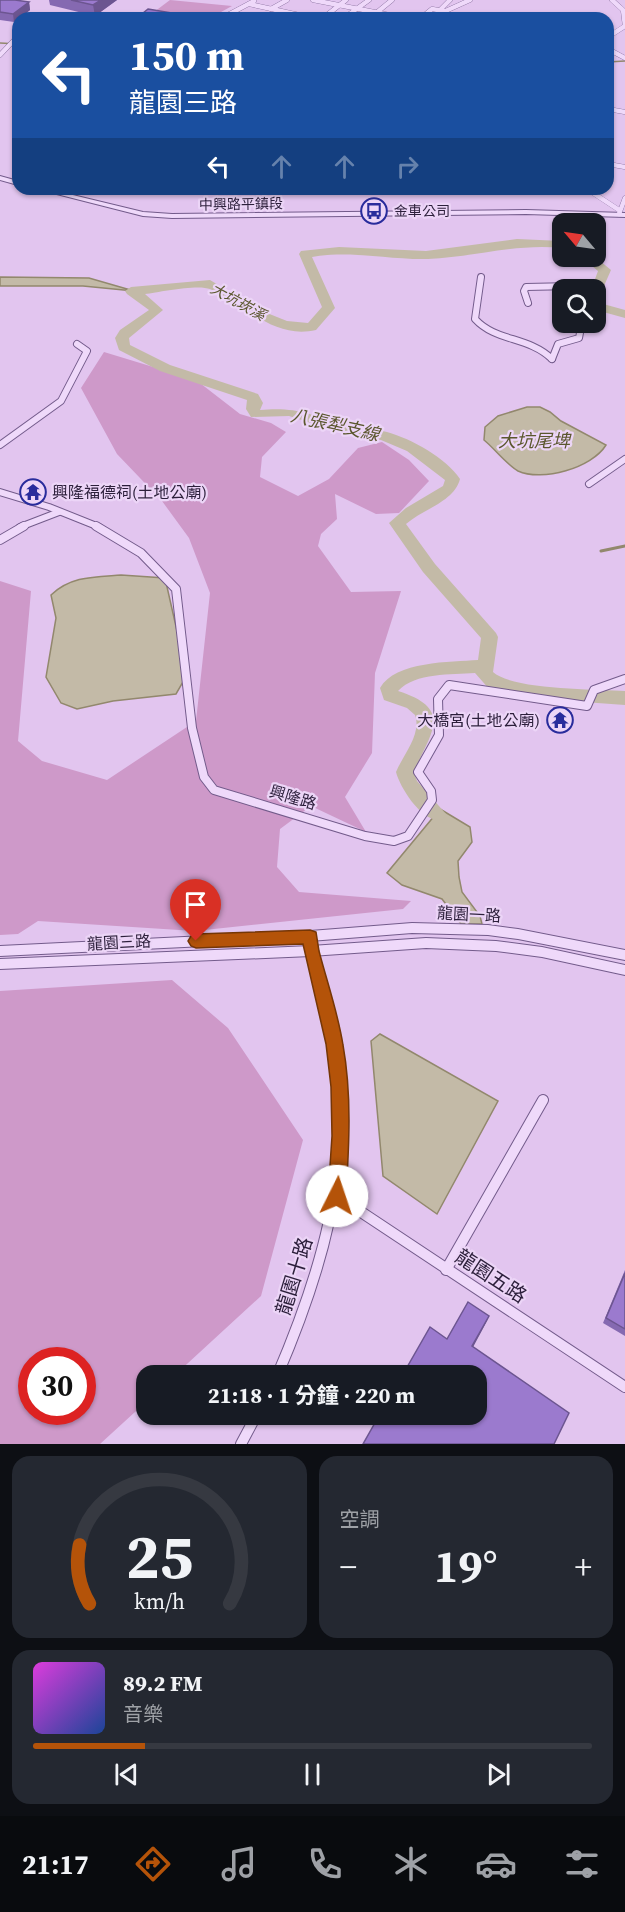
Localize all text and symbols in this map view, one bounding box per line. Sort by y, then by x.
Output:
text: 150 m [129,26,244,84]
icon: left [30,36,108,114]
text: 龍園三路 [129,84,237,121]
icon: left [202,150,235,183]
icon: ahead [265,150,298,183]
icon: ahead [328,150,361,183]
icon: right [391,150,424,183]
street label: 中興路平鎮段 [199,193,283,215]
bus stop icon: 金車公司 [359,196,389,226]
place label: 金車公司 [394,201,450,221]
north arrow [552,213,606,267]
map controls [552,213,606,333]
water label: 大坑崁溪 [207,278,271,326]
button: search [552,279,606,333]
water label: 八張犁支線 [288,402,384,447]
water label: 大坑尾埤 [498,428,572,453]
temple icon: 興隆福德祠(土地公廟) [18,477,48,507]
place label: 興隆福德祠(土地公廟) [52,481,207,503]
temple icon: 大橋宮(土地公廟) [545,705,575,735]
place label: 大橋宮(土地公廟) [417,709,540,731]
street label: 興隆路 [267,779,319,815]
pin [170,879,221,941]
icon: arrive [179,888,212,921]
street label: 龍園一路 [436,901,502,927]
street label: 龍園三路 [86,929,152,955]
position arrow [305,1164,369,1228]
street label: 龍園十路 [269,1234,319,1318]
street label: 龍園五路 [450,1242,532,1310]
speed limit sign: 30 [18,1347,96,1425]
text: 21:18 · 1 分鐘 · 220 m [208,1380,415,1410]
text: 空調 [340,1505,380,1533]
text: 25 [125,1513,193,1599]
text: 19° [434,1535,498,1597]
text: − [340,1544,357,1589]
text: + [574,1544,592,1589]
text: km/h [134,1587,185,1616]
text: 89.2 FM [123,1668,202,1698]
text: 音樂 [123,1700,163,1728]
icon: previous [110,1758,143,1791]
icon: pause [296,1758,329,1791]
icon: next [482,1758,515,1791]
icon: directions [132,1843,174,1885]
icon: music [218,1843,260,1885]
icon: phone [304,1843,346,1885]
icon: climate [390,1843,432,1885]
icon: car [475,1843,517,1885]
icon: filters [561,1843,603,1885]
text: 21:17 [22,1846,89,1883]

